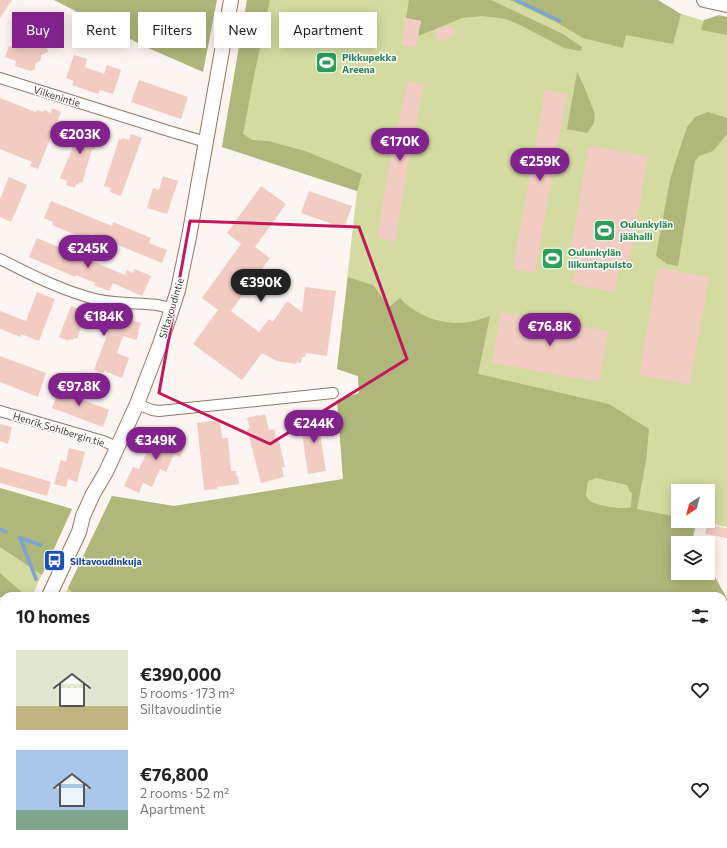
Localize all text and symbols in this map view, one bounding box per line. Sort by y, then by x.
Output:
chip: Buy [12,12,64,48]
chip: Rent [72,12,130,48]
chip: Filters [138,12,206,48]
chip: New [214,12,271,48]
chip: Apartment [279,12,377,48]
sports icon: Pikkupekka Areena [313,50,339,76]
place label: Pikkupekka Areena [342,51,396,75]
street label: Vilkenintie [32,83,82,109]
pin: €203K [52,121,108,155]
text: €203K [59,126,101,142]
pin: €170K [372,128,428,162]
text: €170K [380,133,420,149]
pin: €259K [512,148,568,182]
text: €259K [519,153,561,169]
sports icon: Oulunkylän jäähalli [591,217,617,243]
place label: Oulunkylän jäähalli [619,218,673,242]
pin: €245K [60,235,116,269]
text: €245K [67,240,109,256]
sports icon: Oulunkylän liikuntapuisto [539,245,565,271]
place label: Oulunkylän liikuntapuisto [568,246,632,270]
pin: €390K [233,269,289,303]
text: €390K [240,274,282,290]
street label: Siltavoudintie [156,276,186,340]
pin: €184K [76,303,132,337]
text: €184K [84,308,124,324]
pin: €76.8K [517,313,583,347]
text: €76.8K [528,318,572,334]
pin: €97.8K [46,373,112,407]
text: €97.8K [57,378,101,394]
street label: Henrik Sohlbergin tie [12,409,106,449]
pin: €244K [286,410,342,444]
text: €244K [293,415,335,431]
pin: €349K [128,427,184,461]
text: €349K [135,432,177,448]
north arrow [671,484,715,528]
map controls [671,484,715,580]
button: layers [671,536,715,580]
bus stop icon: Siltavoudinkuja [42,548,68,574]
place label: Siltavoudinkuja [70,555,142,567]
icon: filters [689,605,711,627]
text: 10 homes [16,606,90,627]
text: €390,000 [140,664,221,685]
icon: home [48,666,96,714]
icon: heart [689,679,711,701]
text: 5 rooms · 173 m² [140,685,235,701]
text: Siltavoudintie [140,701,222,717]
text: €76,800 [140,764,209,785]
icon: home [48,766,96,814]
icon: heart [689,779,711,801]
text: 2 rooms · 52 m² [140,785,229,801]
text: Apartment [140,801,205,817]

